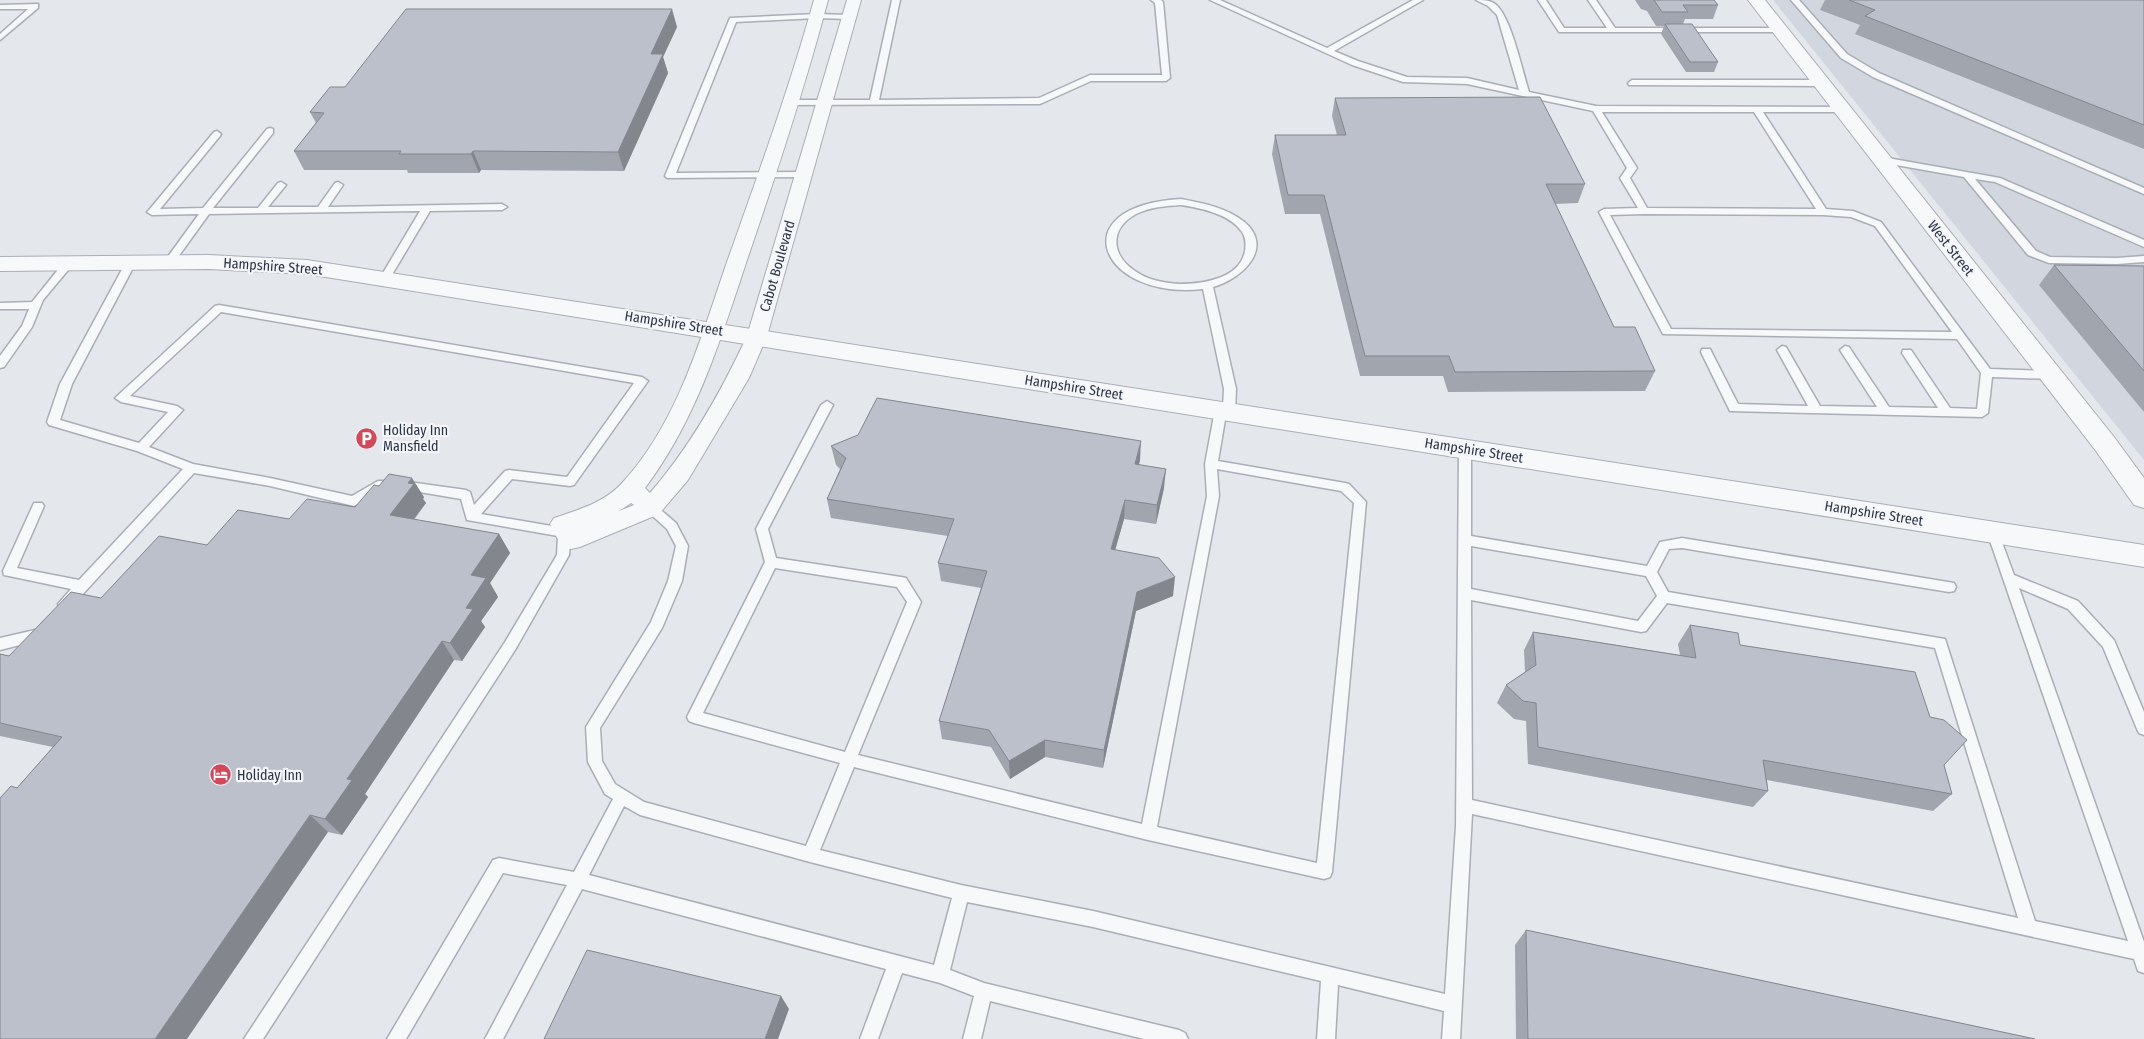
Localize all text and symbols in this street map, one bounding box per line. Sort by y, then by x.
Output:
street label: West Street [1924,217,1978,280]
street label: Cabot Boulevard [756,219,799,314]
street label: Hampshire Street [223,255,324,278]
street label: Hampshire Street [623,307,725,340]
street label: Hampshire Street [1023,371,1125,404]
place label: Holiday Inn Mansfield [383,422,448,455]
parking icon: Holiday Inn Mansfield [355,426,379,450]
street label: Hampshire Street [1423,434,1525,467]
street label: Hampshire Street [1823,497,1925,530]
hotel icon: Holiday Inn [209,763,233,787]
place label: Holiday Inn [237,767,302,784]

